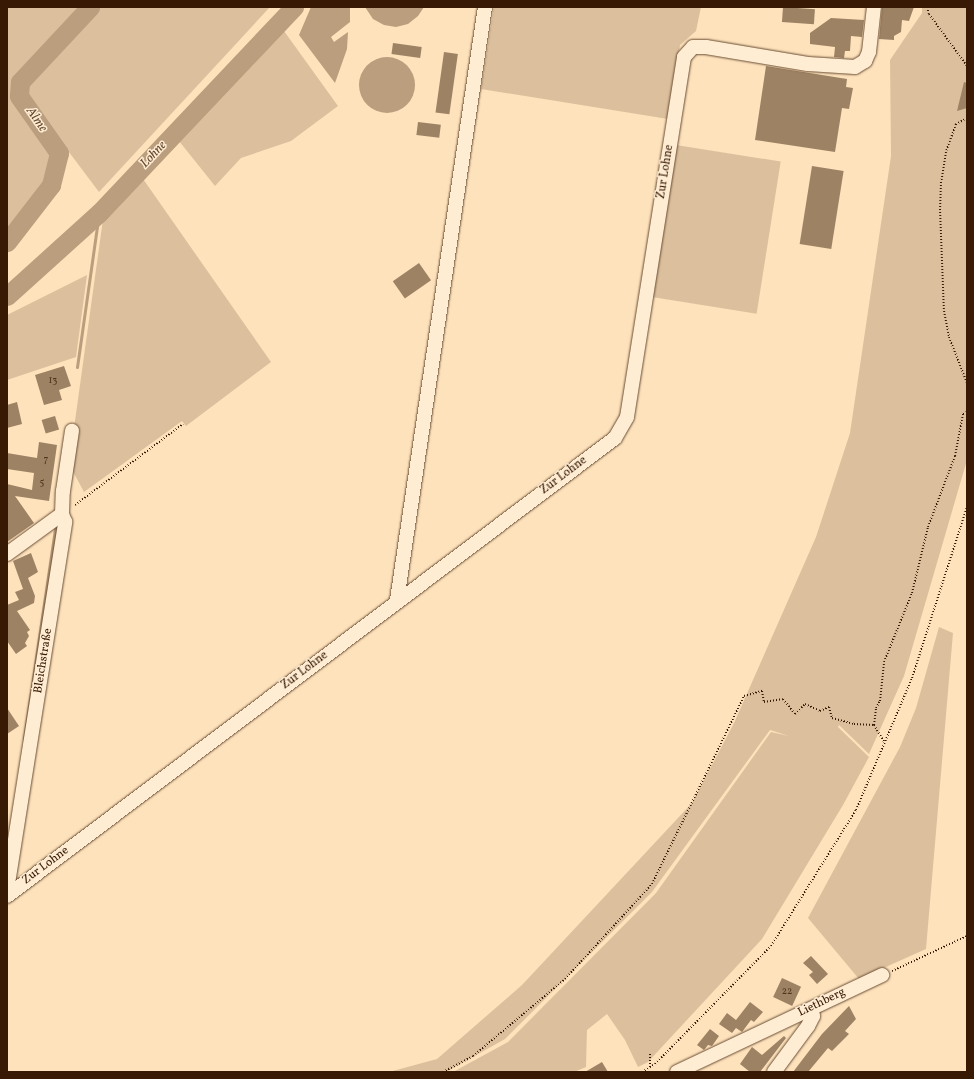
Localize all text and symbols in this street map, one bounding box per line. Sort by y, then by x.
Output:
water label: Alme [22,105,50,135]
water label: Lohne [138,138,170,172]
street label: Zur Lohne [655,144,677,200]
house number: 13 [48,375,58,387]
house number: 7 [44,454,48,466]
street label: Zur Lohne [538,454,590,498]
house number: 5 [40,477,44,489]
street label: Bleichstraße [32,627,56,695]
street label: Zur Lohne [279,649,331,693]
street label: Zur Lohne [20,844,72,888]
street label: Liethberg [796,985,848,1021]
house number: 22 [782,986,792,998]

